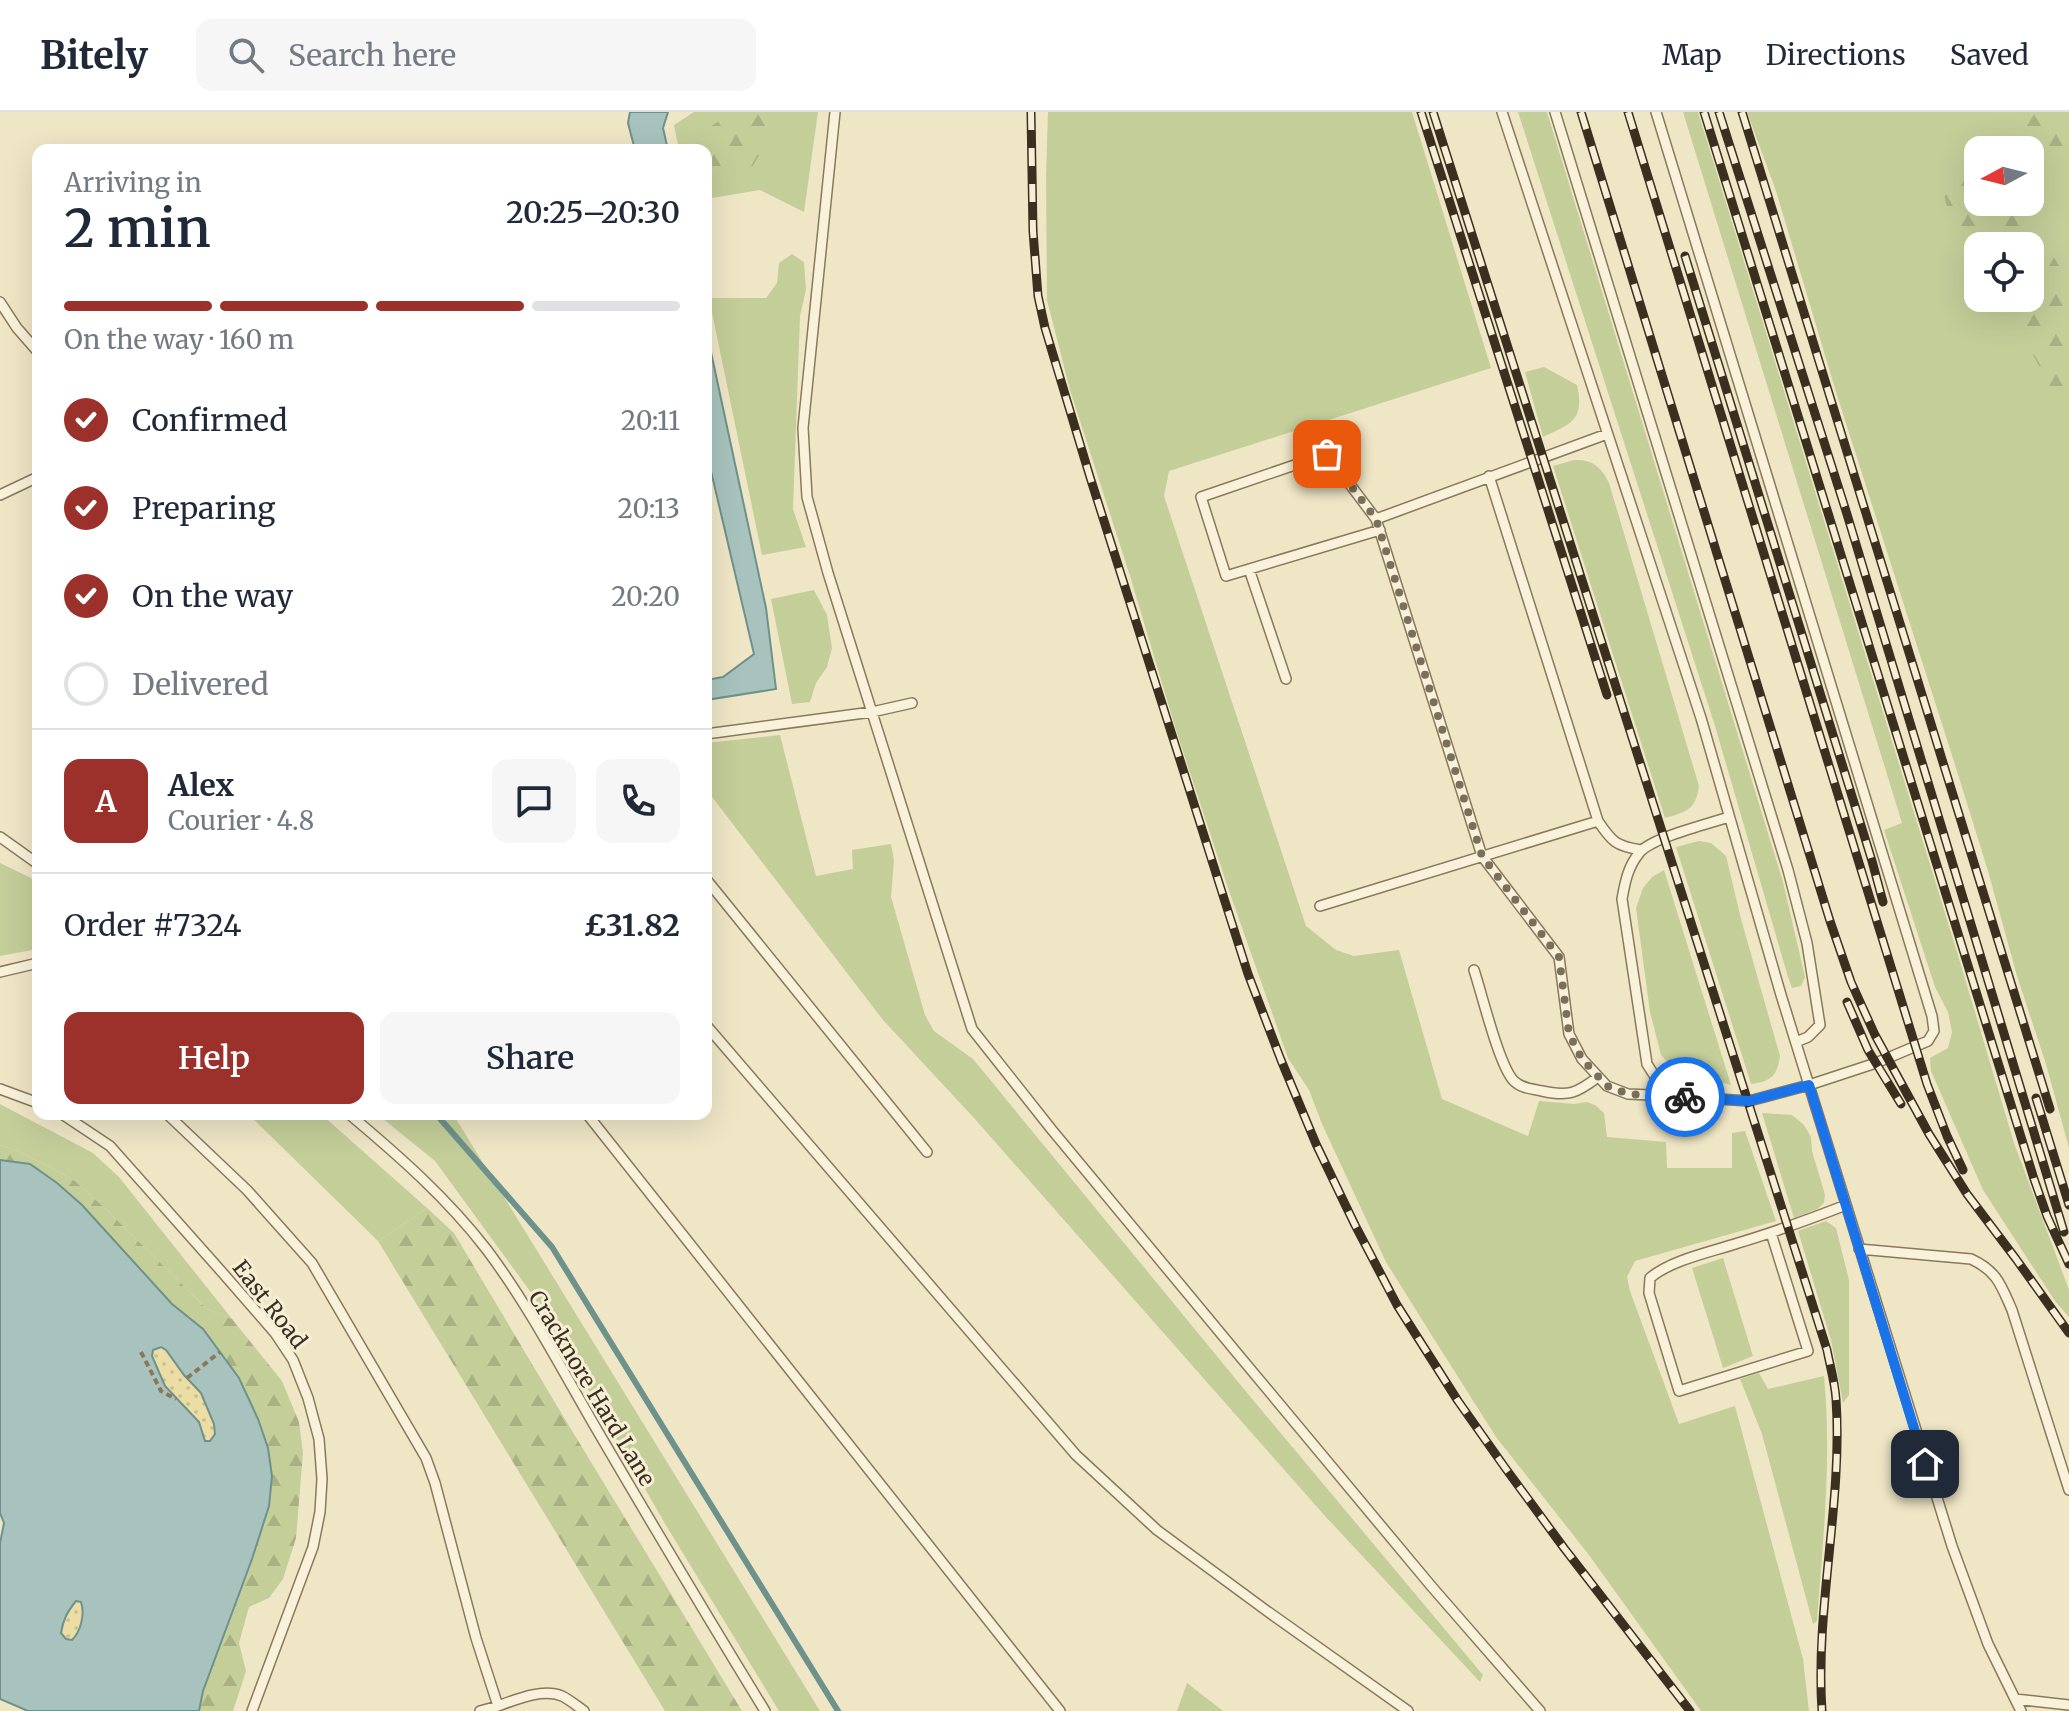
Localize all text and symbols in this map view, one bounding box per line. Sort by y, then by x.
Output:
search box [196,19,756,91]
text: Bitely [40,32,148,79]
icon: search [224,33,268,77]
text: Search here [288,36,456,74]
text: Map [1662,37,1722,73]
text: Directions [1766,37,1906,73]
text: Saved [1950,37,2029,73]
north arrow [1964,136,2044,216]
map controls [1964,136,2044,312]
text: Arriving in [64,166,202,199]
text: 20:25–20:30 [506,193,680,231]
text: 2 min [64,196,211,261]
button: locate [1964,232,2044,312]
text: On the way · 160 m [64,323,294,356]
icon: check [64,398,108,442]
text: Confirmed [132,401,287,439]
text: 20:11 [621,404,680,437]
pin [1293,420,1361,488]
icon: bag [1305,432,1349,476]
icon: check [64,486,108,530]
text: Preparing [132,489,275,527]
text: 20:13 [618,492,680,525]
icon: check [64,574,108,618]
text: On the way [132,577,293,615]
text: 20:20 [611,580,680,613]
text: Delivered [132,665,269,703]
button: chat [492,759,576,843]
button: phone [596,759,680,843]
text: Alex [168,766,234,804]
text: A [95,782,117,820]
text: Courier · 4.8 [168,804,314,837]
text: Order #7324 [64,906,242,944]
text: £31.82 [584,906,680,944]
button: Help [64,1012,364,1104]
button: Share [380,1012,680,1104]
courier [1645,1057,1725,1137]
icon: bike [1663,1075,1707,1119]
street label: East Road [227,1254,313,1354]
street label: Cracknore Hard Lane [523,1285,661,1491]
pin [1891,1430,1959,1498]
icon: home [1903,1442,1947,1486]

